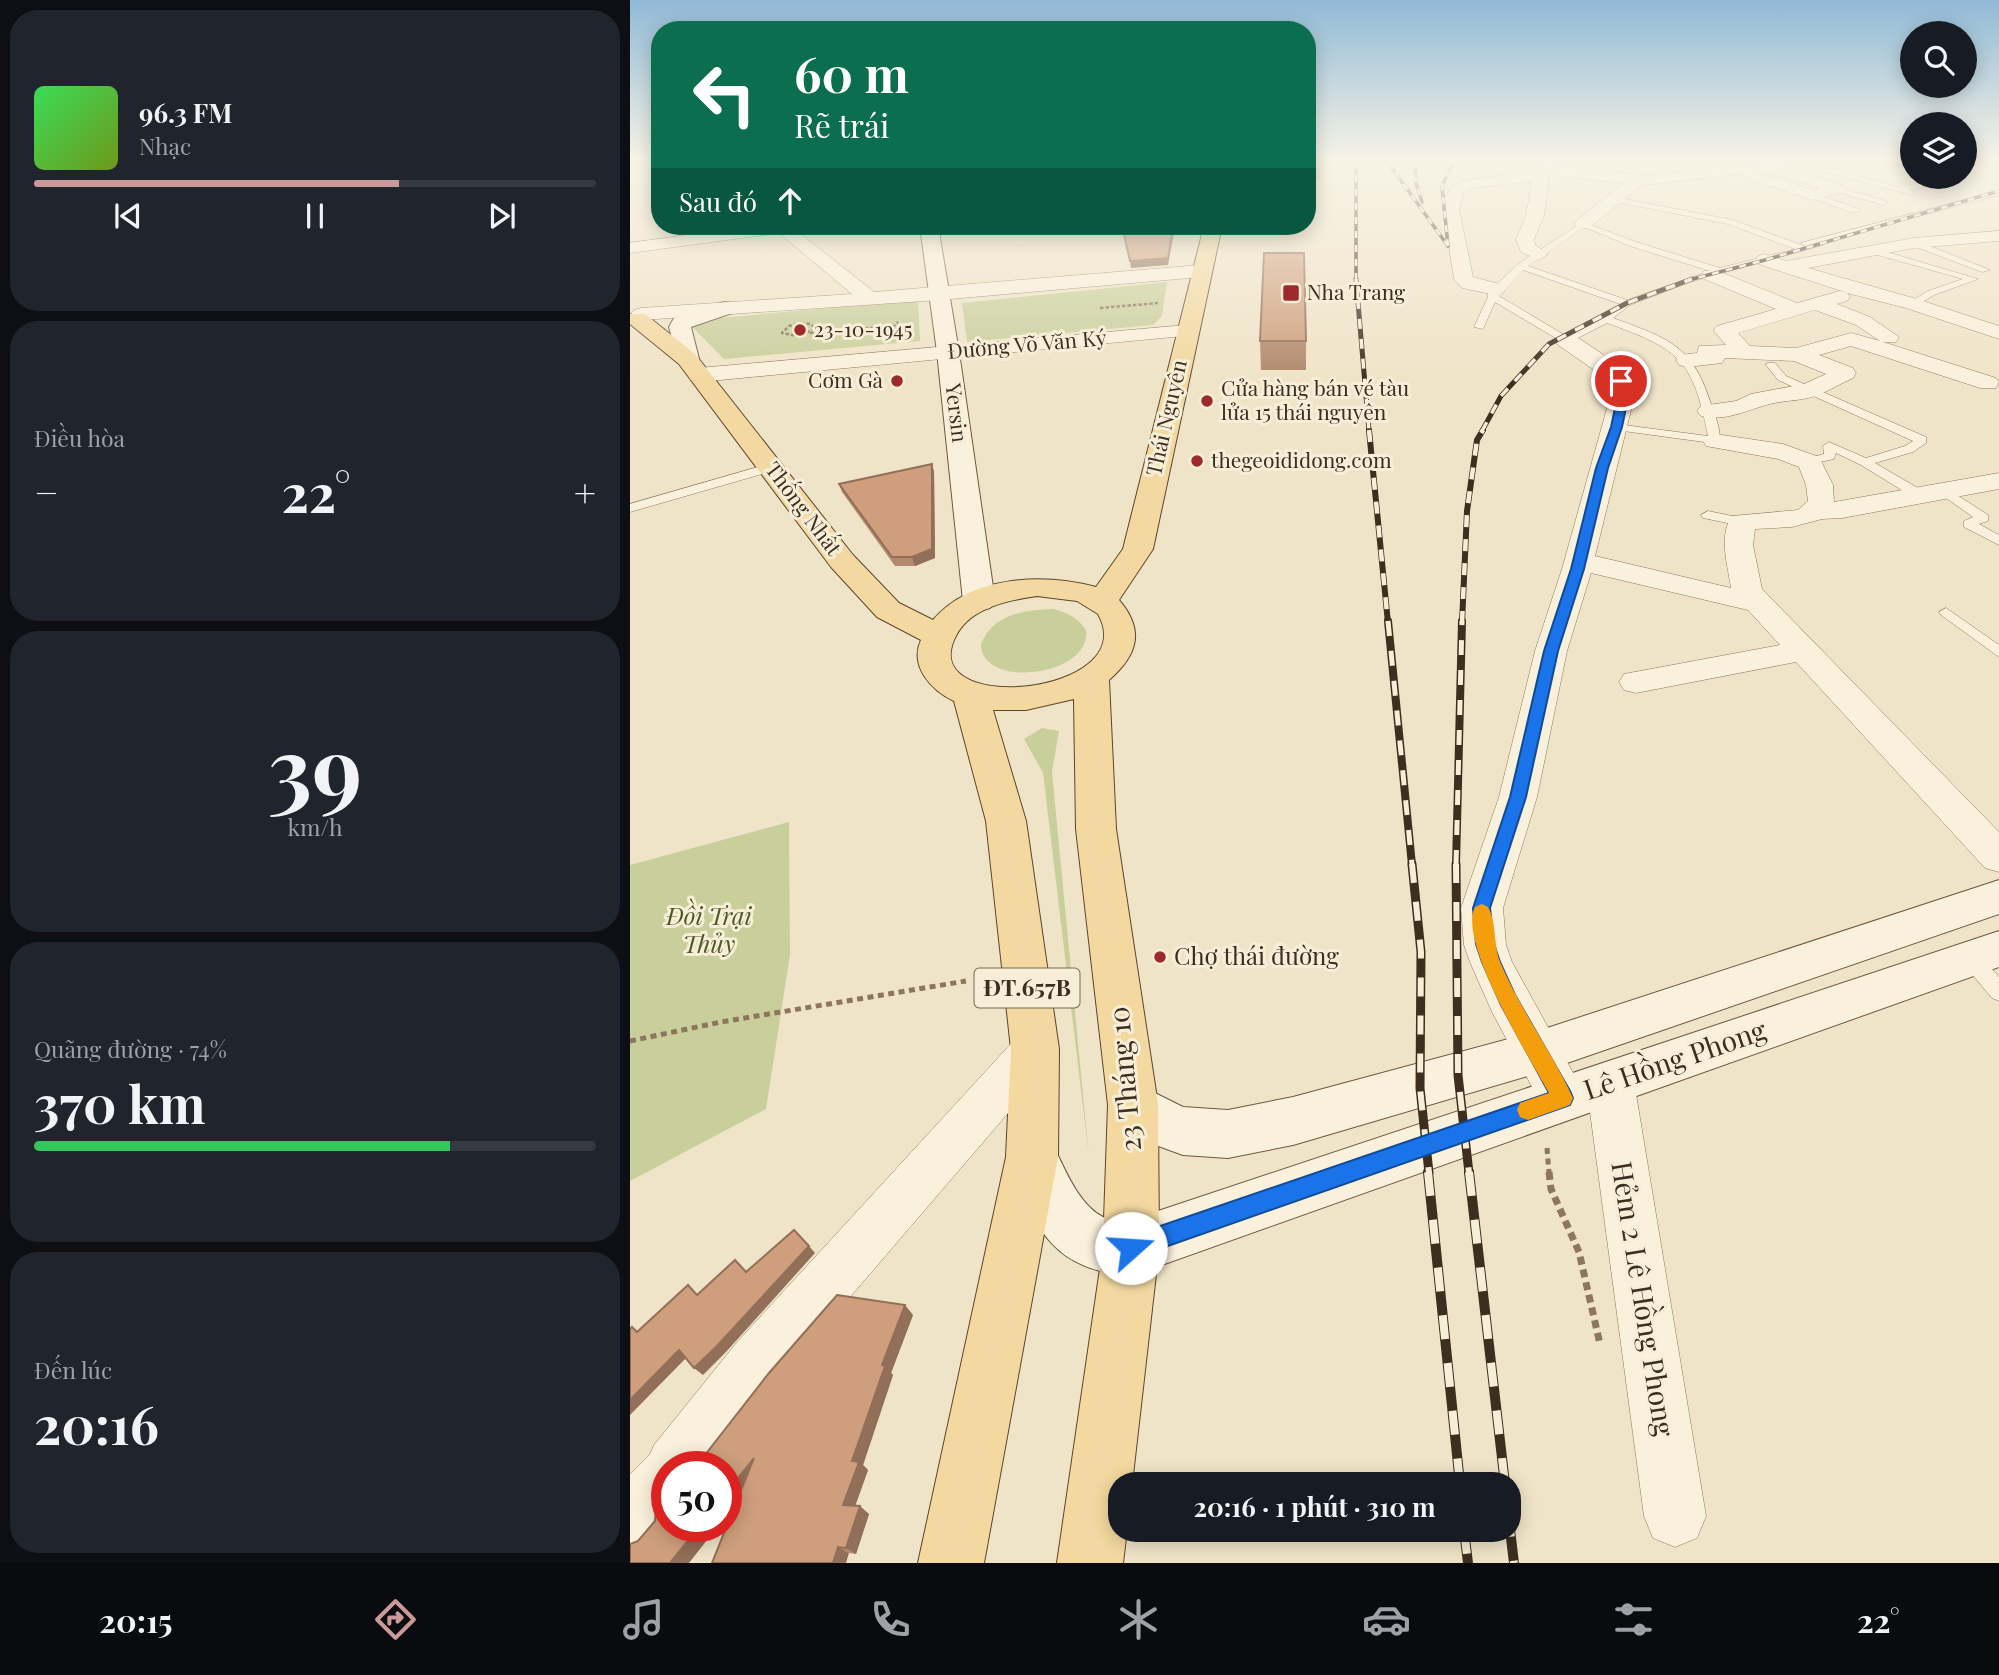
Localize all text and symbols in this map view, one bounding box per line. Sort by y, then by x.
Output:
map controls [1900,21,1977,189]
button: search [1900,21,1977,98]
text: 60 m [794,40,909,105]
icon: left [679,49,770,140]
text: 96.3 FM [139,95,232,130]
text: Rẽ trái [794,103,889,146]
button: layers [1900,112,1977,189]
text: Nhạc [139,130,191,161]
icon: ahead [771,182,809,220]
text: Sau đó [679,184,757,219]
icon: previous [109,197,147,235]
icon: pause [296,197,334,235]
icon: next [483,197,521,235]
place label: Nha Trang [1307,277,1405,305]
marker: Nha Trang [1281,283,1301,303]
place label: 23-10-1945 [814,314,912,342]
marker: 23-10-1945 [792,322,808,338]
street label: Đường Võ Văn Ký [946,322,1108,364]
pin [1591,351,1651,411]
street label: Thái Nguyên [1138,356,1192,478]
icon: arrive [1602,362,1640,400]
place label: Cơm Gà [808,365,884,393]
marker: Cơm Gà [889,373,905,389]
place label: Cửa hàng bán vé tàu lửa 15 thái nguyên [1221,373,1409,425]
street label: Yersin [940,381,976,444]
marker: Cửa hàng bán vé tàu lửa 15 thái nguyên [1199,393,1215,409]
text: Điều hòa [34,422,125,453]
place label: thegeoididong.com [1211,445,1392,473]
marker: thegeoididong.com [1189,453,1205,469]
street label: Thống Nhất [760,455,849,561]
text: 22° [282,457,351,526]
text: − [34,466,59,517]
text: + [574,466,596,517]
text: 39 [268,705,362,826]
text: km/h [287,811,343,842]
park label: Đồi Trại Thủy [665,898,752,959]
place label: Chợ thái đường [1174,939,1339,971]
marker: Chợ thái đường [1152,949,1168,965]
road number: ĐT.657B [974,968,1080,1007]
street label: 23 Tháng 10 [1099,1005,1148,1153]
street label: Lê Hồng Phong [1578,1009,1771,1107]
text: Quãng đường · 74% [34,1033,227,1064]
text: 370 km [34,1068,206,1137]
street label: Hẻm 2 Lê Hồng Phong [1604,1158,1686,1439]
position arrow [1094,1211,1168,1285]
text: Đến lúc [34,1354,112,1385]
text: 20:16 [34,1389,159,1458]
speed limit sign: 50 [651,1451,742,1542]
text: 20:16 · 1 phút · 310 m [1193,1489,1436,1524]
icon: directions [371,1595,420,1644]
icon: music [619,1595,668,1644]
icon: phone [866,1595,915,1644]
icon: climate [1114,1595,1163,1644]
icon: car [1362,1595,1411,1644]
icon: filters [1609,1595,1658,1644]
text: 20:15 [99,1598,173,1641]
text: 22° [1857,1598,1900,1641]

